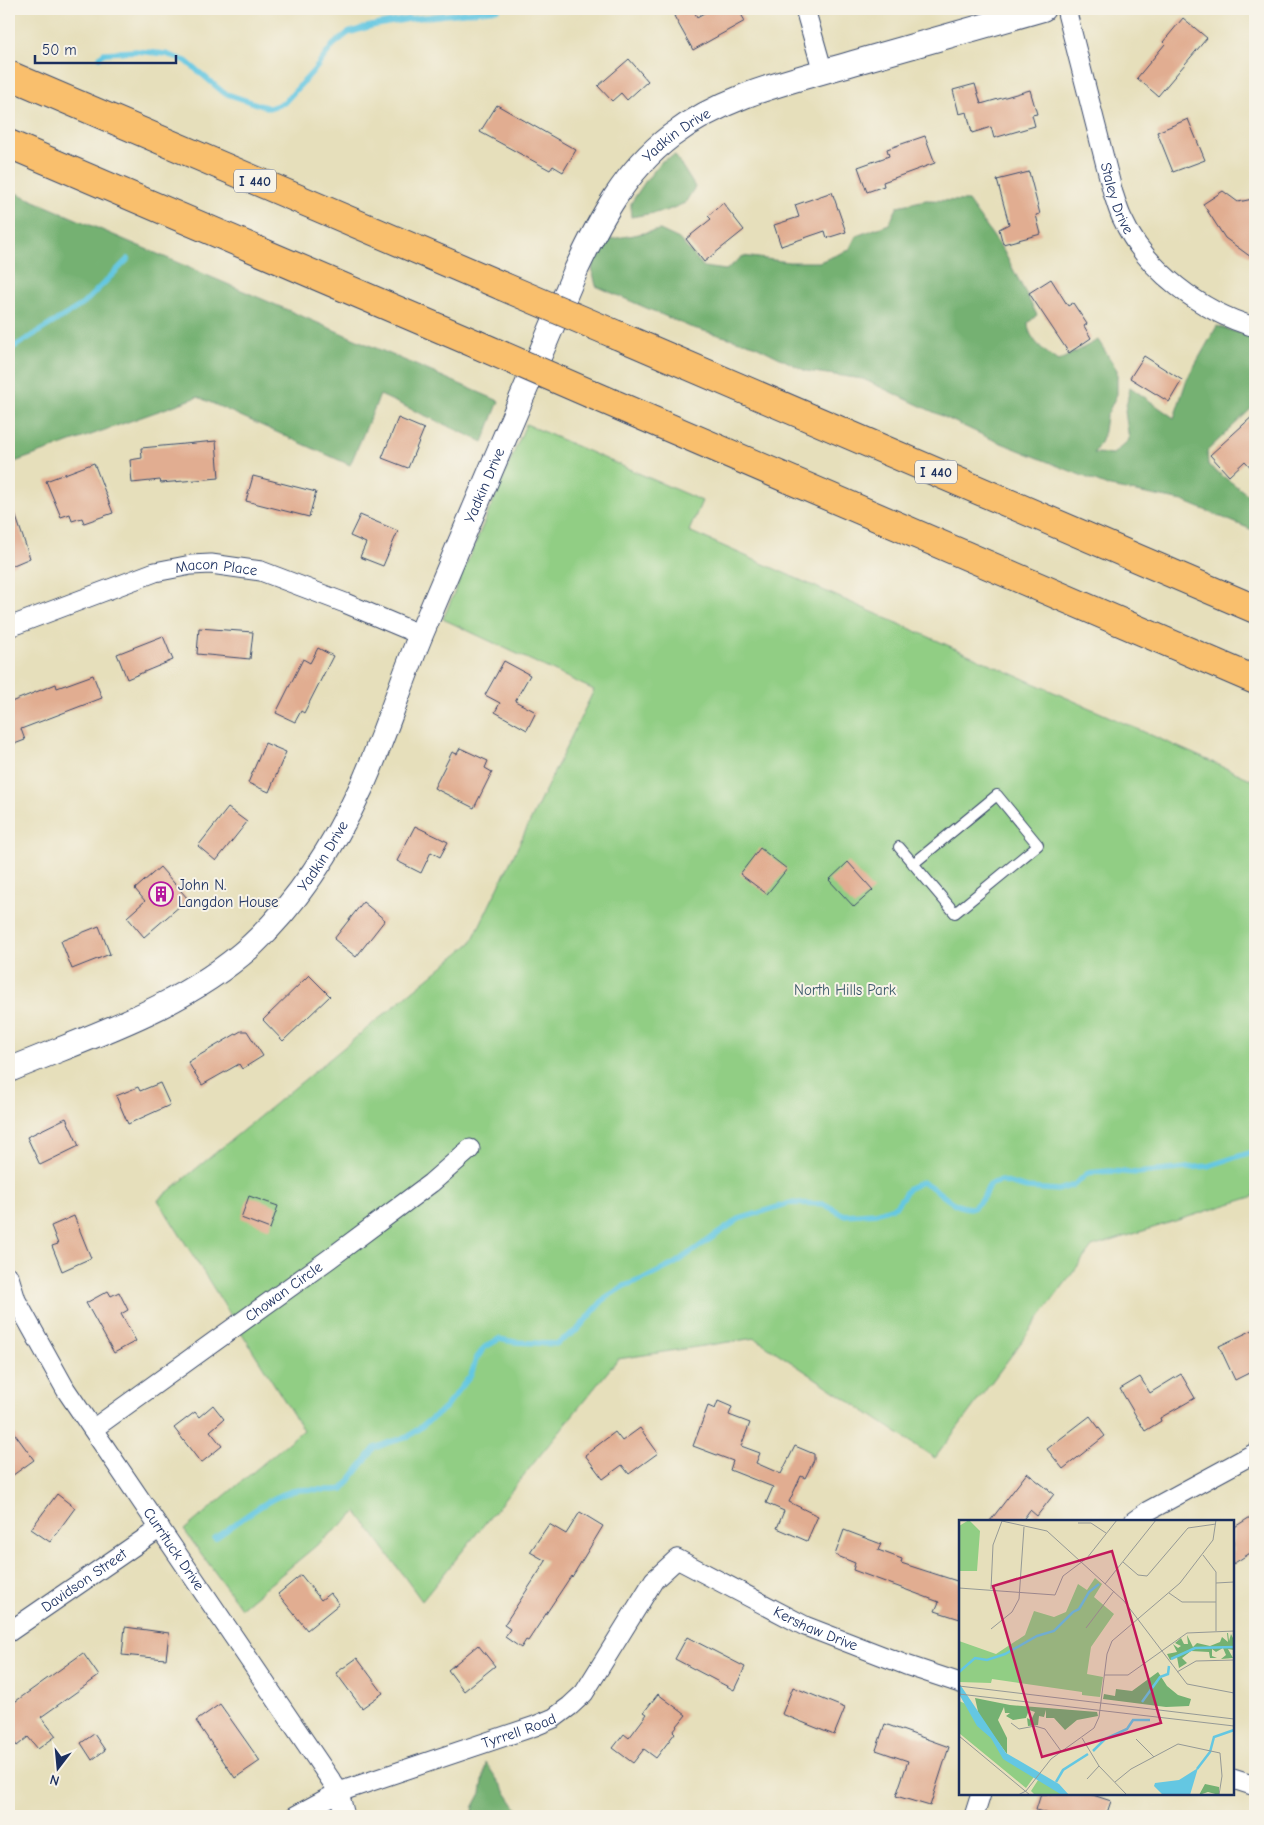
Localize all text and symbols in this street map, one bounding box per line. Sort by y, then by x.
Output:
scale bar [35,32,176,64]
text: 50 m [42,41,77,59]
street label: Yadkin Drive [639,104,714,166]
street label: Staley Drive [1097,160,1138,238]
road number: I 440 [234,170,276,192]
street label: Yadkin Drive [460,445,509,526]
road number: I 440 [915,461,957,484]
street label: Macon Place [173,555,259,579]
street label: Yadkin Drive [294,817,352,895]
place label: John N. Langdon House [178,876,279,911]
building icon: John N. Langdon House [148,881,174,907]
park label: North Hills Park [794,981,897,999]
street label: Chowan Circle [241,1257,326,1326]
street label: Currituck Drive [139,1504,209,1594]
inset map [959,1520,1234,1795]
street label: Davidson Street [38,1544,131,1616]
street label: Kershaw Drive [770,1602,861,1655]
street label: Tyrrell Road [479,1709,559,1752]
north arrow [32,1742,82,1792]
text: N [48,1771,61,1789]

